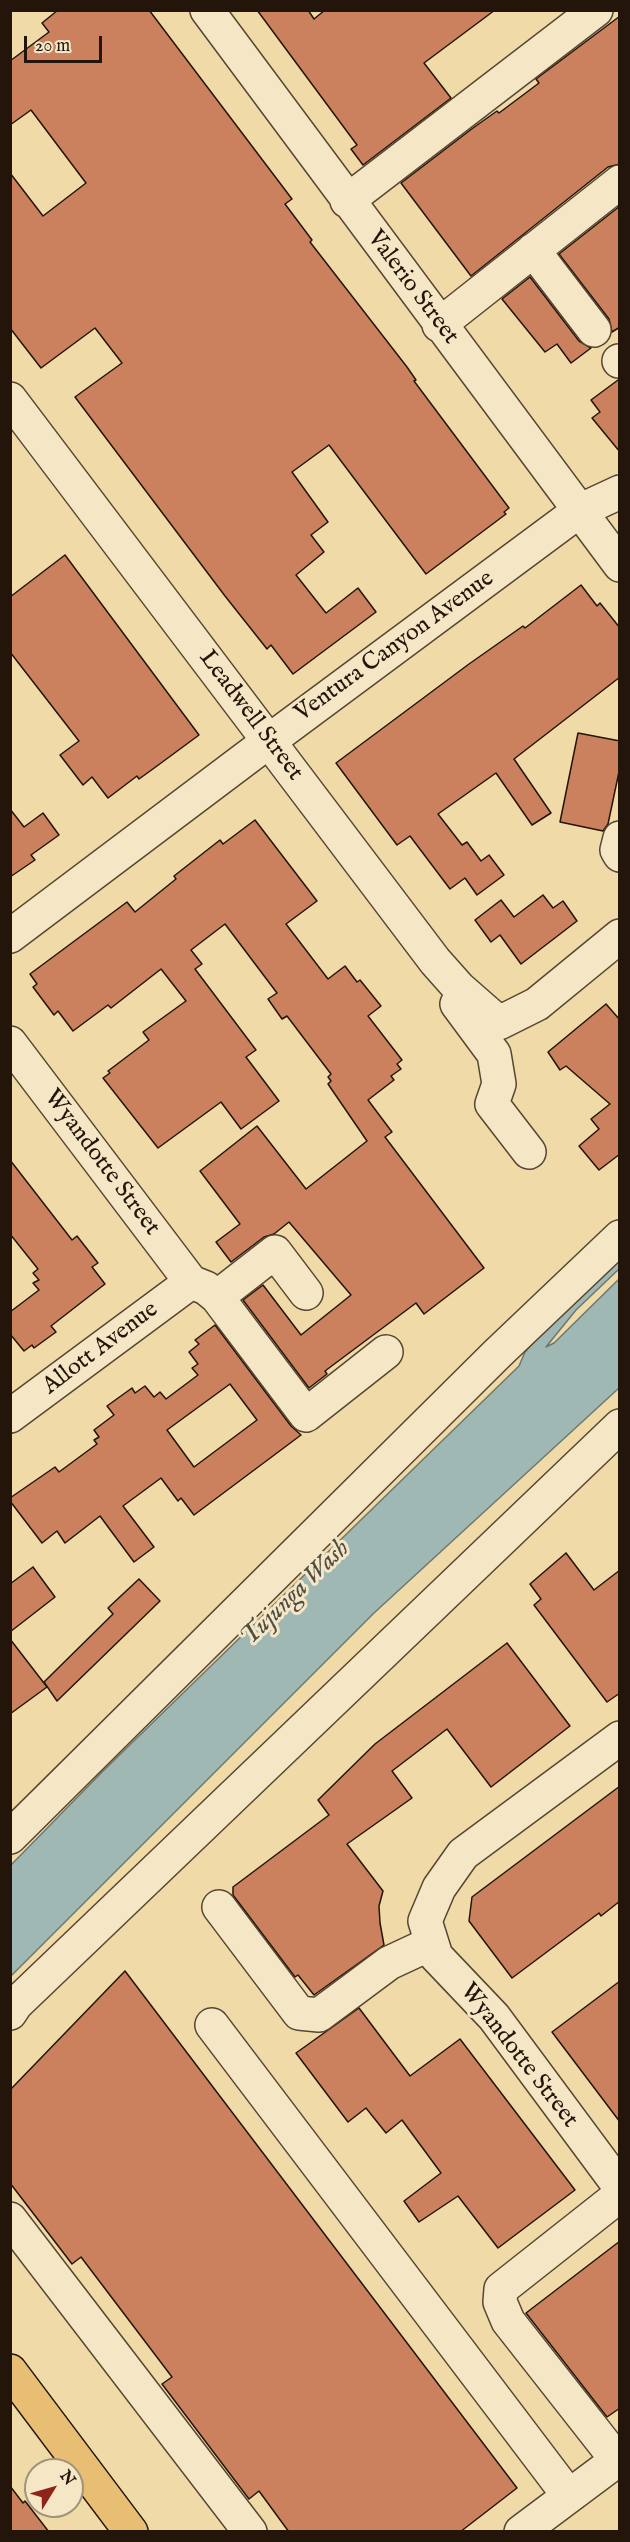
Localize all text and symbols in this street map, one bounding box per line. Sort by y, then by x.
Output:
scale bar [27,24,105,62]
text: 20 m [35,35,70,58]
street label: Valerio Street [360,225,464,351]
street label: Ventura Canyon Avenue [290,565,500,729]
street label: Leadwell Street [192,645,308,787]
street label: Wyandotte Street [37,1084,165,1242]
street label: Allott Avenue [38,1296,164,1402]
water label: Tujunga Wash [235,1534,357,1654]
street label: Wyandotte Street [453,1978,583,2134]
north arrow [24,2458,84,2518]
text: N [55,2467,79,2490]

